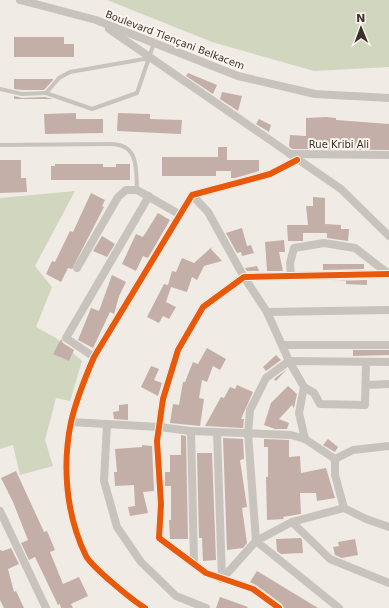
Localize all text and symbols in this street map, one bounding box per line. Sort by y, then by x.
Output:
street label: Boulevard Tlençani Belkacem [104,8,246,72]
north arrow [341,8,381,48]
text: N [356,12,366,25]
street label: Rue Kribi Ali [309,139,369,150]

